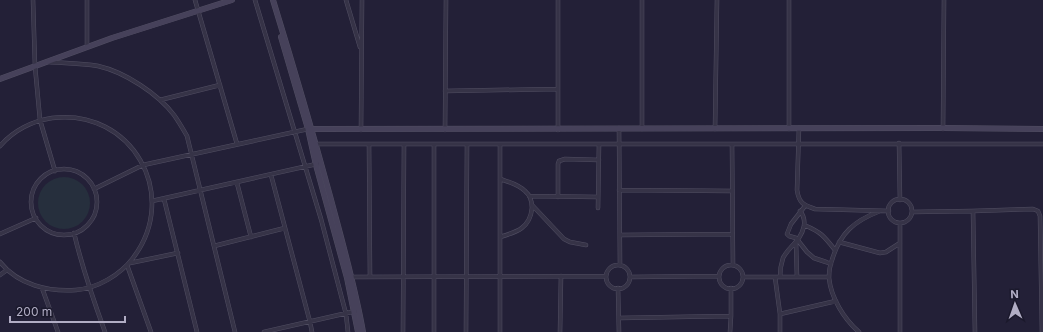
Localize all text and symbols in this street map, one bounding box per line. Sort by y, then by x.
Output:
north arrow [995,284,1035,324]
text: N [1010,287,1019,301]
scale bar [10,298,125,324]
text: 200 m [16,304,52,319]

